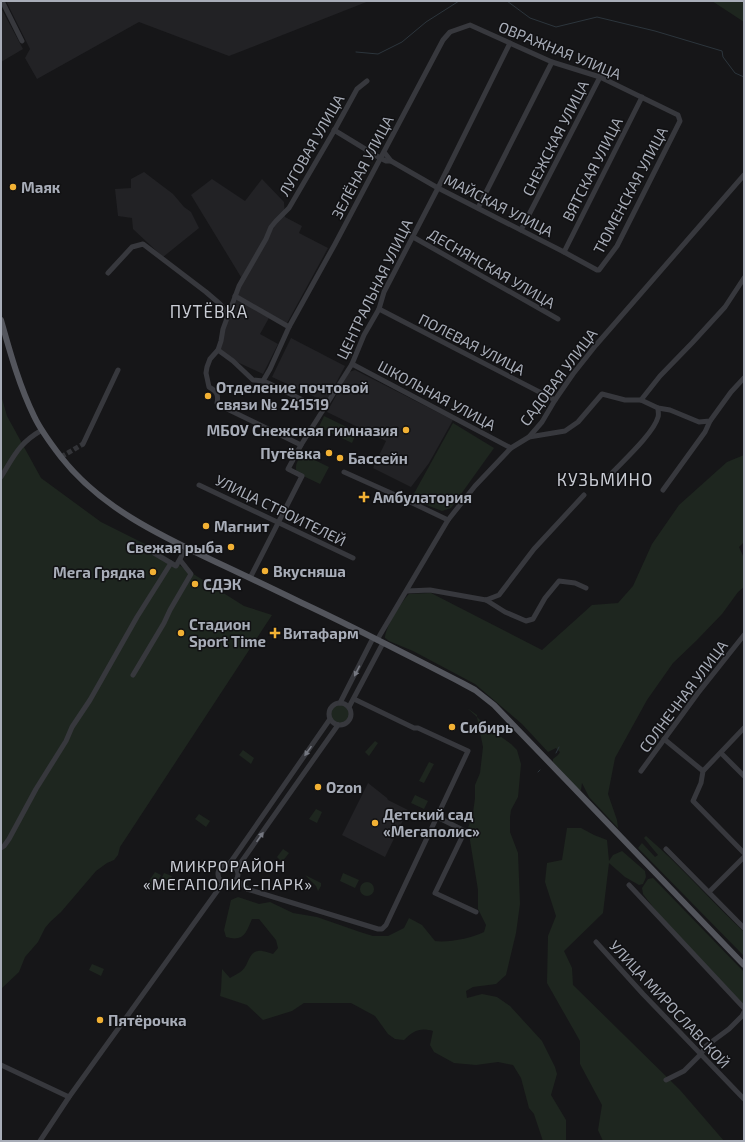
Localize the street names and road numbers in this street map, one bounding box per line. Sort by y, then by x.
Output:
street label: ОВРАЖНАЯ УЛИЦА [496,17,625,83]
street label: СНЕЖСКАЯ УЛИЦА [518,77,592,199]
street label: ЛУГОВАЯ УЛИЦА [275,90,348,199]
street label: ЗЕЛЁНАЯ УЛИЦА [327,112,397,222]
street label: ВЯТСКАЯ УЛИЦА [558,114,626,224]
street label: ТЮМЕНСКАЯ УЛИЦА [589,123,671,257]
street label: МАЙСКАЯ УЛИЦА [442,170,557,241]
street label: ЦЕНТРАЛЬНАЯ УЛИЦА [332,215,416,362]
street label: ДЕСНЯНСКАЯ УЛИЦА [425,224,559,312]
street label: ПОЛЕВАЯ УЛИЦА [416,309,529,379]
street label: САДОВАЯ УЛИЦА [516,324,601,429]
street label: ШКОЛЬНАЯ УЛИЦА [375,356,500,434]
street label: УЛИЦА СТРОИТЕЛЕЙ [213,471,349,549]
street label: СОЛНЕЧНАЯ УЛИЦА [635,636,731,755]
street label: УЛИЦА МИРОСЛАВСКОЙ [606,936,734,1072]

